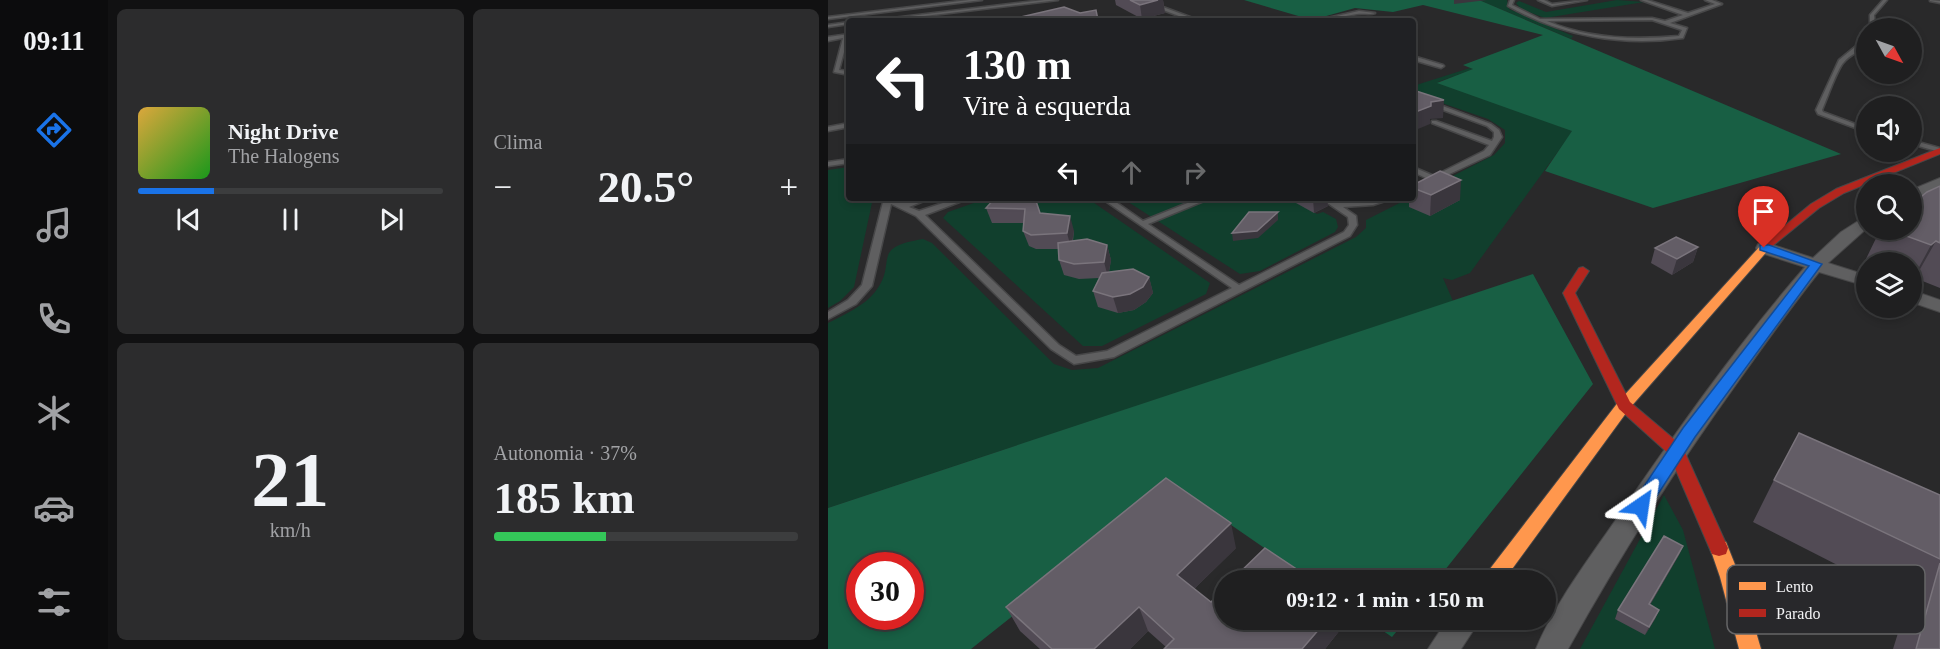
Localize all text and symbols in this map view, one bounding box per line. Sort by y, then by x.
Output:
north arrow [1856,18,1922,84]
map controls [1856,18,1922,318]
text: 09:11 [23,26,85,56]
icon: left [864,42,942,120]
text: 130 m [963,42,1072,88]
text: Vire à esquerda [963,91,1131,121]
button: sound [1856,96,1922,162]
icon: directions [33,109,75,151]
text: Night Drive [228,119,339,144]
text: Clima [494,131,542,153]
text: The Halogens [228,145,340,167]
icon: left [1052,156,1085,189]
icon: ahead [1115,156,1148,189]
icon: right [1178,156,1211,189]
text: 20.5° [597,162,694,212]
text: − [494,169,512,205]
text: + [779,169,798,205]
button: search [1856,174,1922,240]
pin [1738,186,1789,248]
icon: arrive [1747,195,1780,228]
icon: previous [172,203,205,236]
icon: pause [274,203,307,236]
icon: next [375,203,408,236]
icon: music [33,204,75,246]
button: layers [1856,252,1922,318]
icon: phone [33,298,75,340]
icon: climate [33,392,75,434]
text: 21 [251,436,329,523]
text: Autonomia · 37% [494,442,637,464]
text: 185 km [494,473,635,523]
position arrow [1609,474,1673,538]
icon: car [33,487,75,529]
text: km/h [270,519,311,541]
speed limit sign: 30 [846,552,924,630]
legend [1727,565,1925,634]
text: Lento [1776,578,1813,595]
icon: filters [33,581,75,623]
text: 09:12 · 1 min · 150 m [1286,587,1484,612]
text: Parado [1776,605,1820,622]

